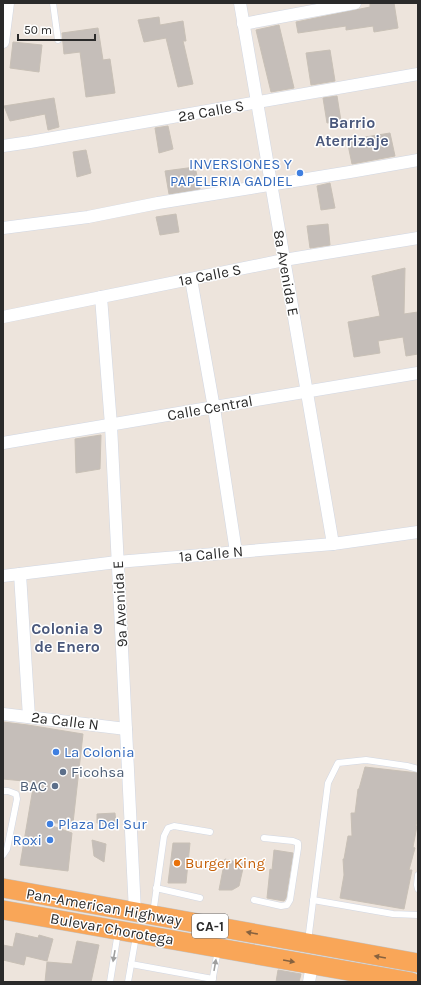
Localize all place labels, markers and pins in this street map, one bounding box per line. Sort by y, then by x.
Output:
place label: INVERSIONES Y PAPELERIA GADIEL [170,155,293,190]
marker: INVERSIONES Y PAPELERIA GADIEL [295,168,305,178]
place label: La Colonia [64,743,134,761]
marker: La Colonia [51,747,61,757]
place label: Ficohsa [71,763,124,781]
marker: Ficohsa [58,767,68,777]
place label: BAC [20,777,47,795]
marker: BAC [50,781,60,791]
place label: Plaza Del Sur [58,815,147,833]
marker: Plaza Del Sur [45,819,55,829]
place label: Roxi [12,831,42,849]
marker: Roxi [45,835,55,845]
place label: Burger King [185,854,265,872]
marker: Burger King [172,858,182,868]

